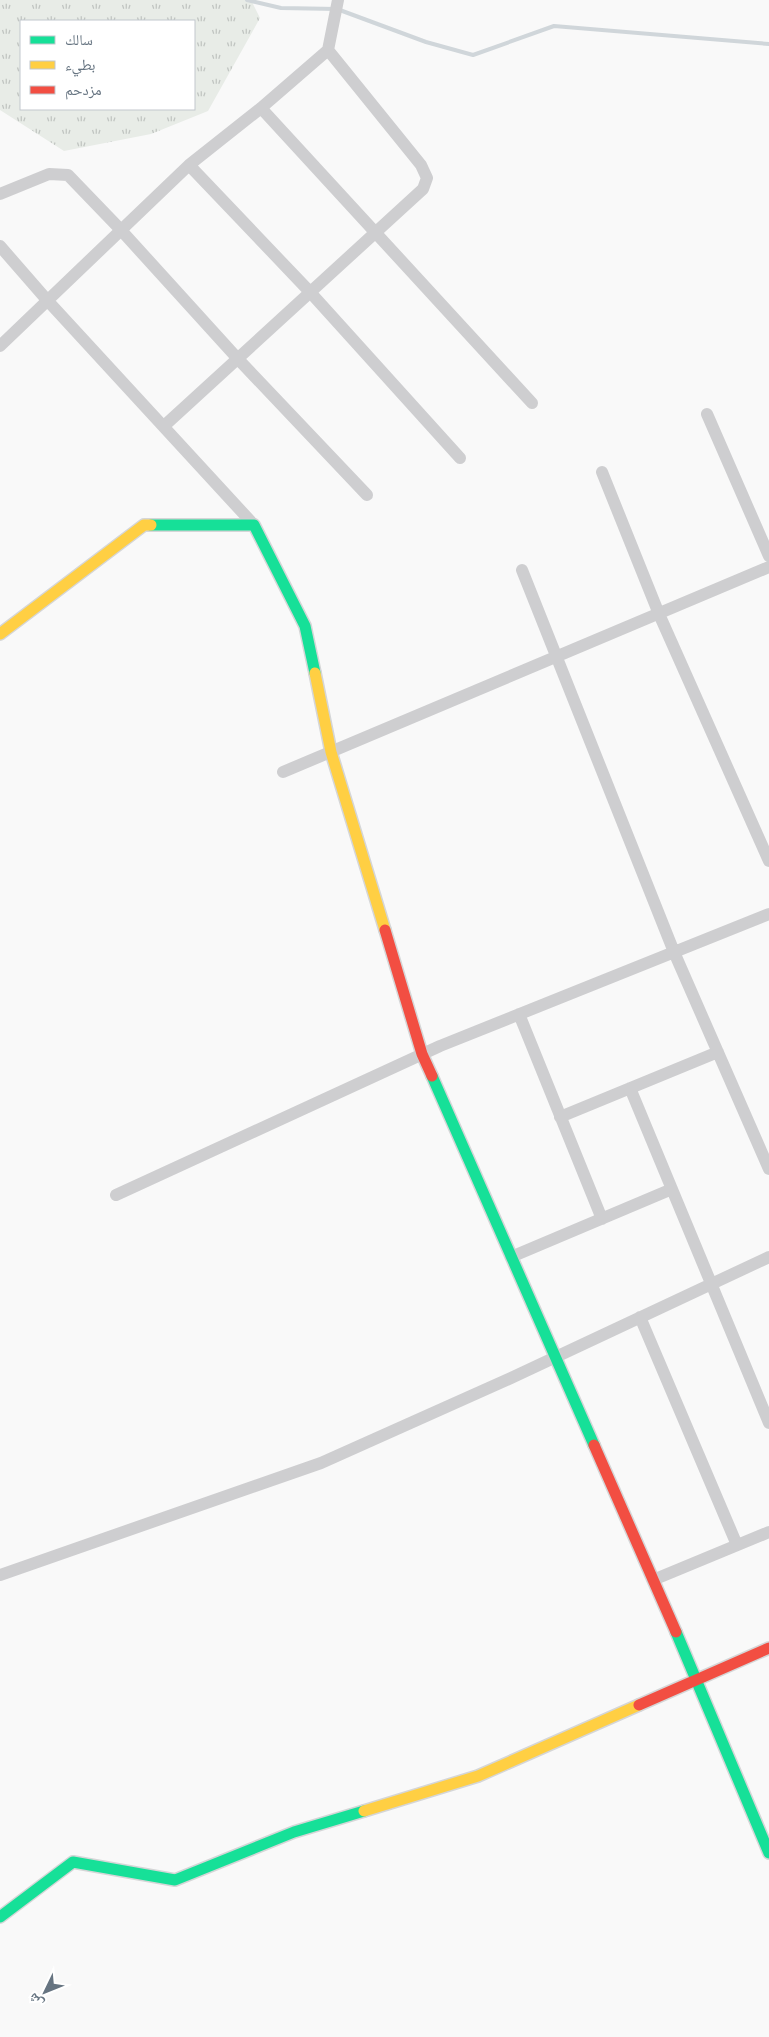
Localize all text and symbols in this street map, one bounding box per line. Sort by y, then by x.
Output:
legend [20,20,195,110]
text: سالك [65,30,93,50]
text: بطيء [65,55,95,77]
text: مزدحم [65,80,102,100]
north arrow [20,1967,70,2017]
text: ش [24,1989,48,2012]

